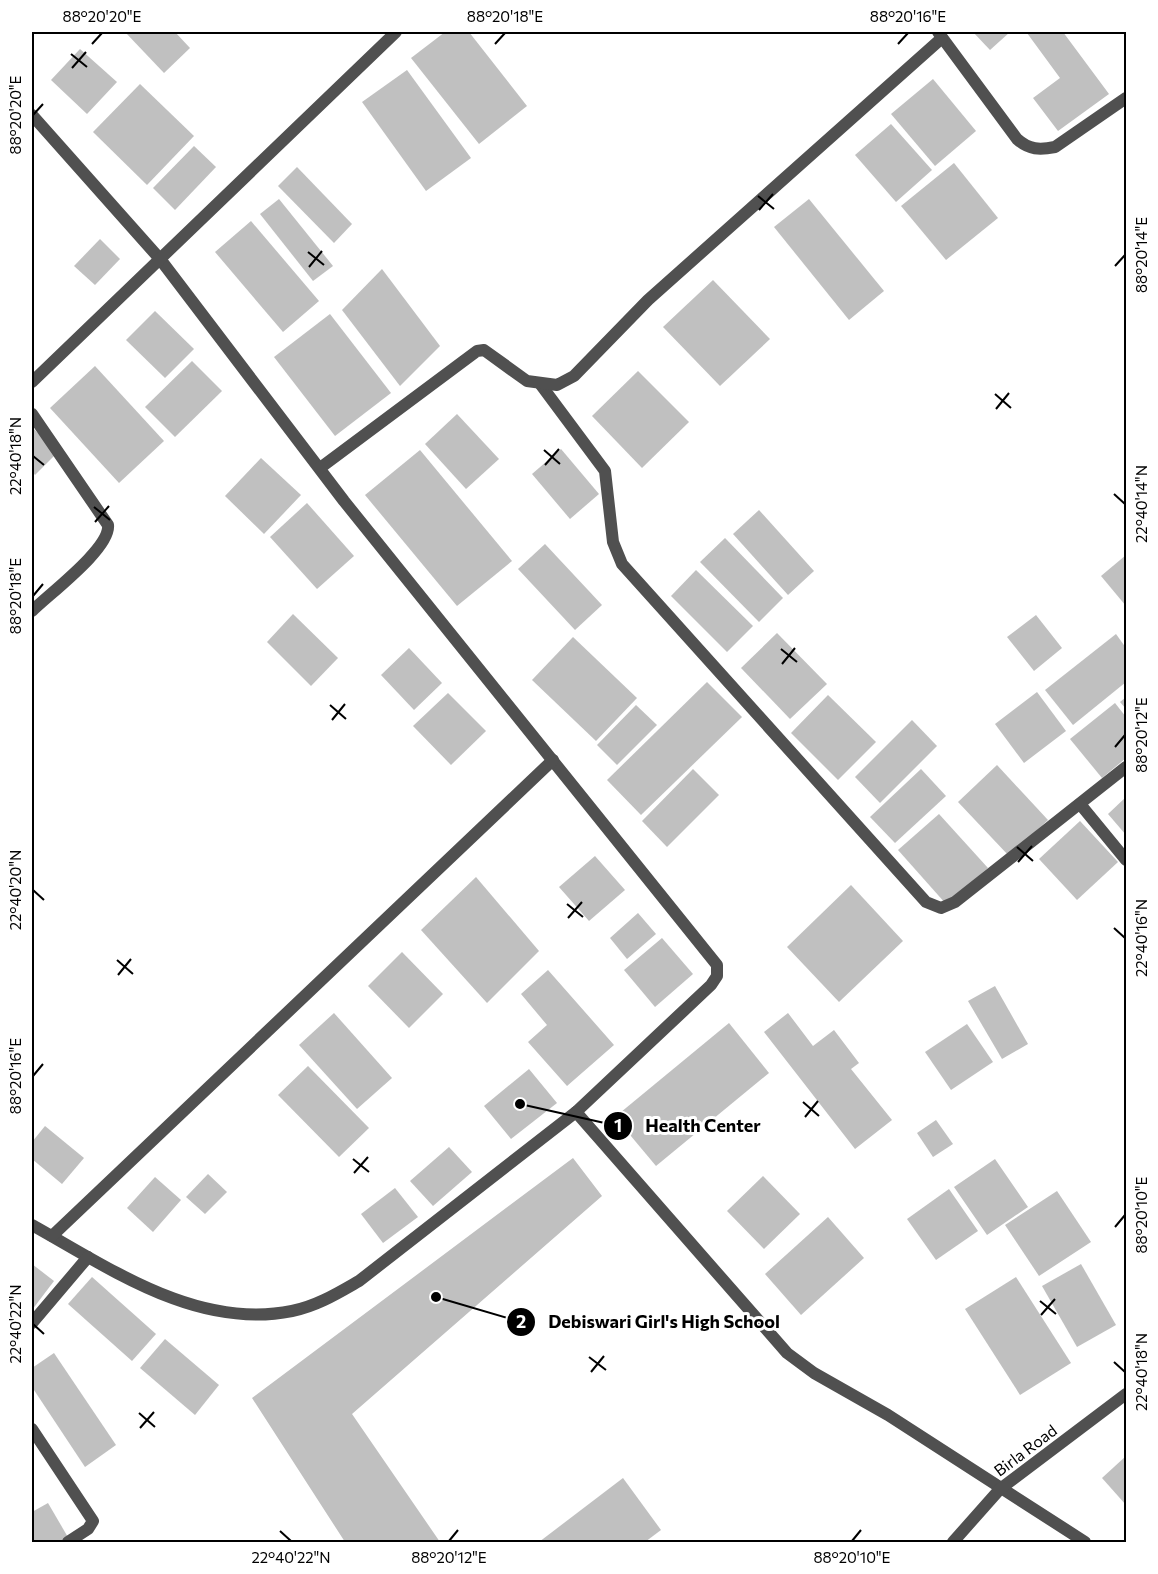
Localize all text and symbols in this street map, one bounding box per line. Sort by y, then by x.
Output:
text: 88°20'20"E [63,7,142,25]
text: 88°20'18"E [467,7,543,25]
text: 88°20'16"E [870,7,946,25]
text: 88°20'20"E [6,75,24,154]
text: 88°20'14"E [1132,217,1150,293]
text: 22°40'18"N [6,417,24,495]
text: 22°40'14"N [1132,465,1150,543]
text: 88°20'18"E [6,558,24,634]
text: 88°20'12"E [1132,697,1150,773]
text: 22°40'20"N [6,850,24,930]
text: 22°40'16"N [1132,899,1150,977]
text: 88°20'16"E [6,1038,24,1114]
callout: Health Center [603,1108,773,1144]
text: 1 [614,1114,622,1136]
text: Health Center [645,1114,761,1136]
text: 88°20'10"E [1132,1176,1150,1254]
text: 22°40'22"N [6,1284,24,1364]
callout: Debiswari Girl's High School [506,1304,792,1340]
text: 2 [516,1310,526,1332]
text: Debiswari Girl's High School [548,1310,780,1332]
text: 22°40'18"N [1132,1333,1150,1411]
street label: Birla Road [990,1420,1060,1480]
text: 22°40'22"N [251,1548,331,1566]
text: 88°20'12"E [411,1548,487,1566]
text: 88°20'10"E [813,1548,891,1566]

